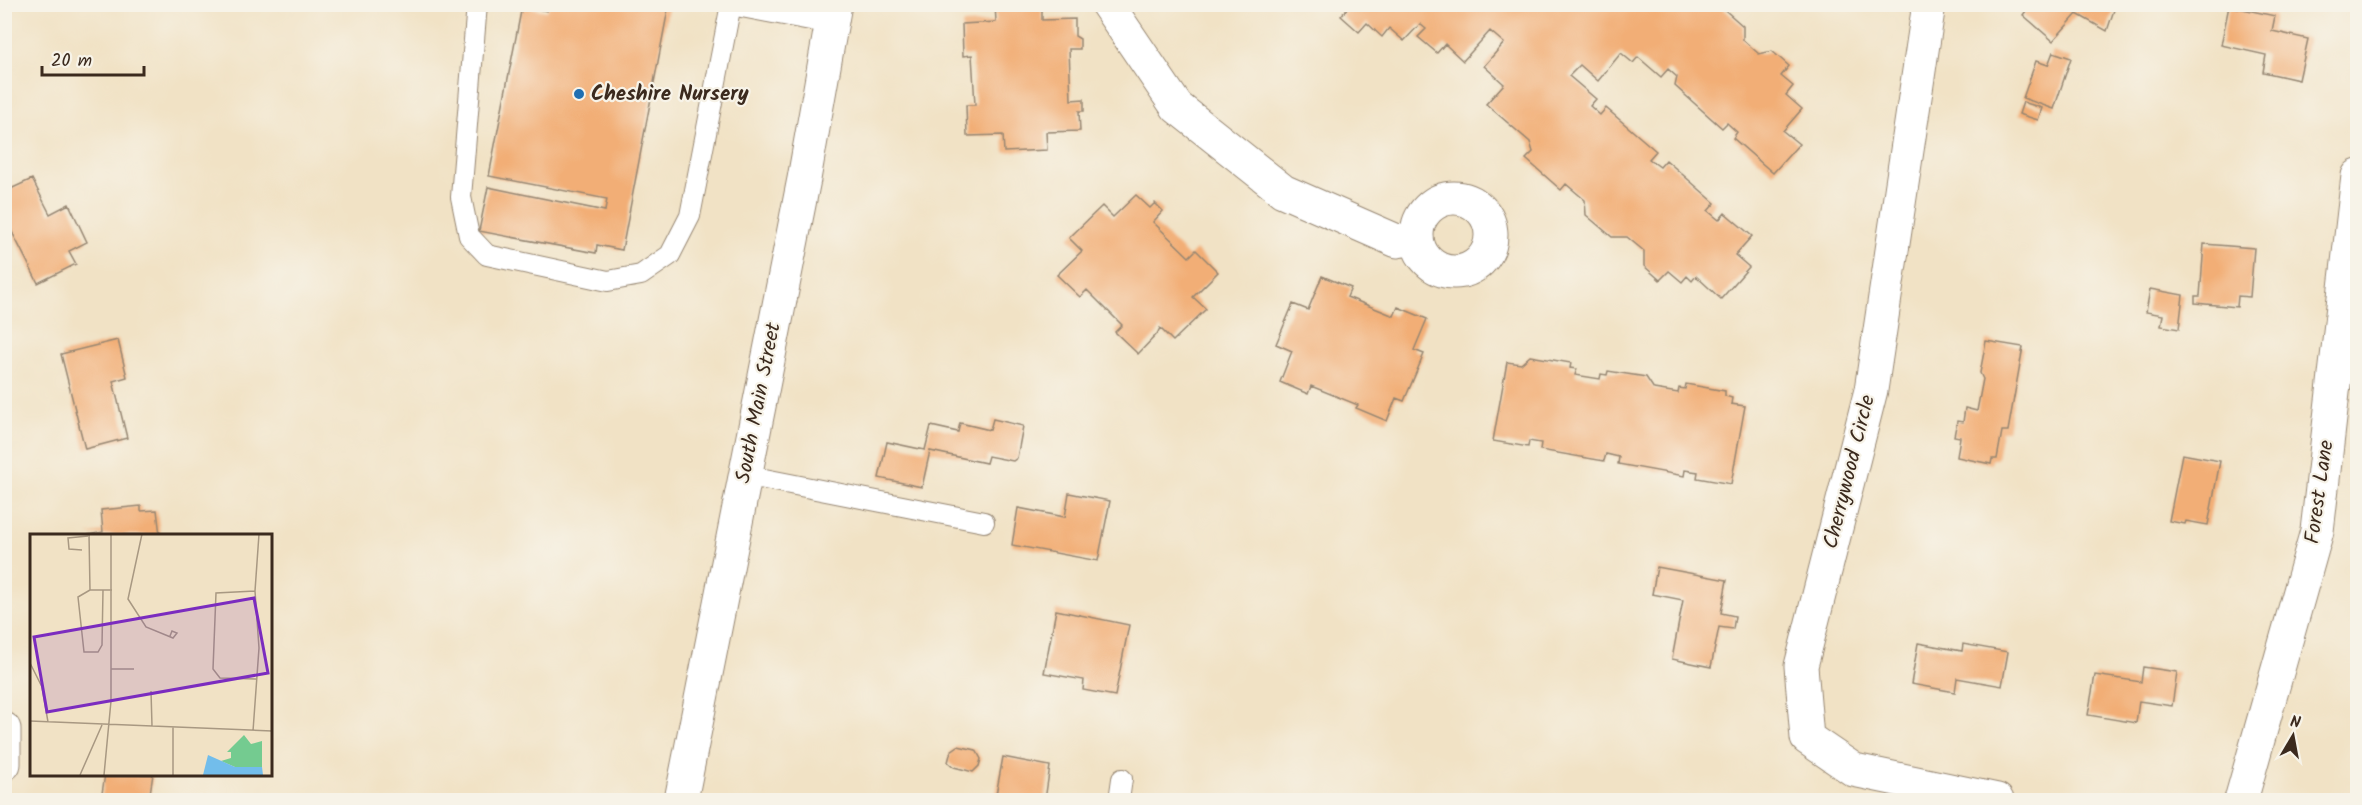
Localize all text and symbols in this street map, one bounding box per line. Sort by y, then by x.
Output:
scale bar [42,39,144,77]
text: 20 m [51,47,92,76]
place label: Cheshire Nursery [591,78,749,111]
marker: Cheshire Nursery [572,87,586,101]
street label: South Main Street [727,319,791,486]
street label: Cherrywood Circle [1815,391,1885,552]
street label: Forest Lane [2296,437,2344,546]
inset map [30,534,272,775]
north arrow [2263,706,2323,766]
text: N [2288,710,2302,736]

